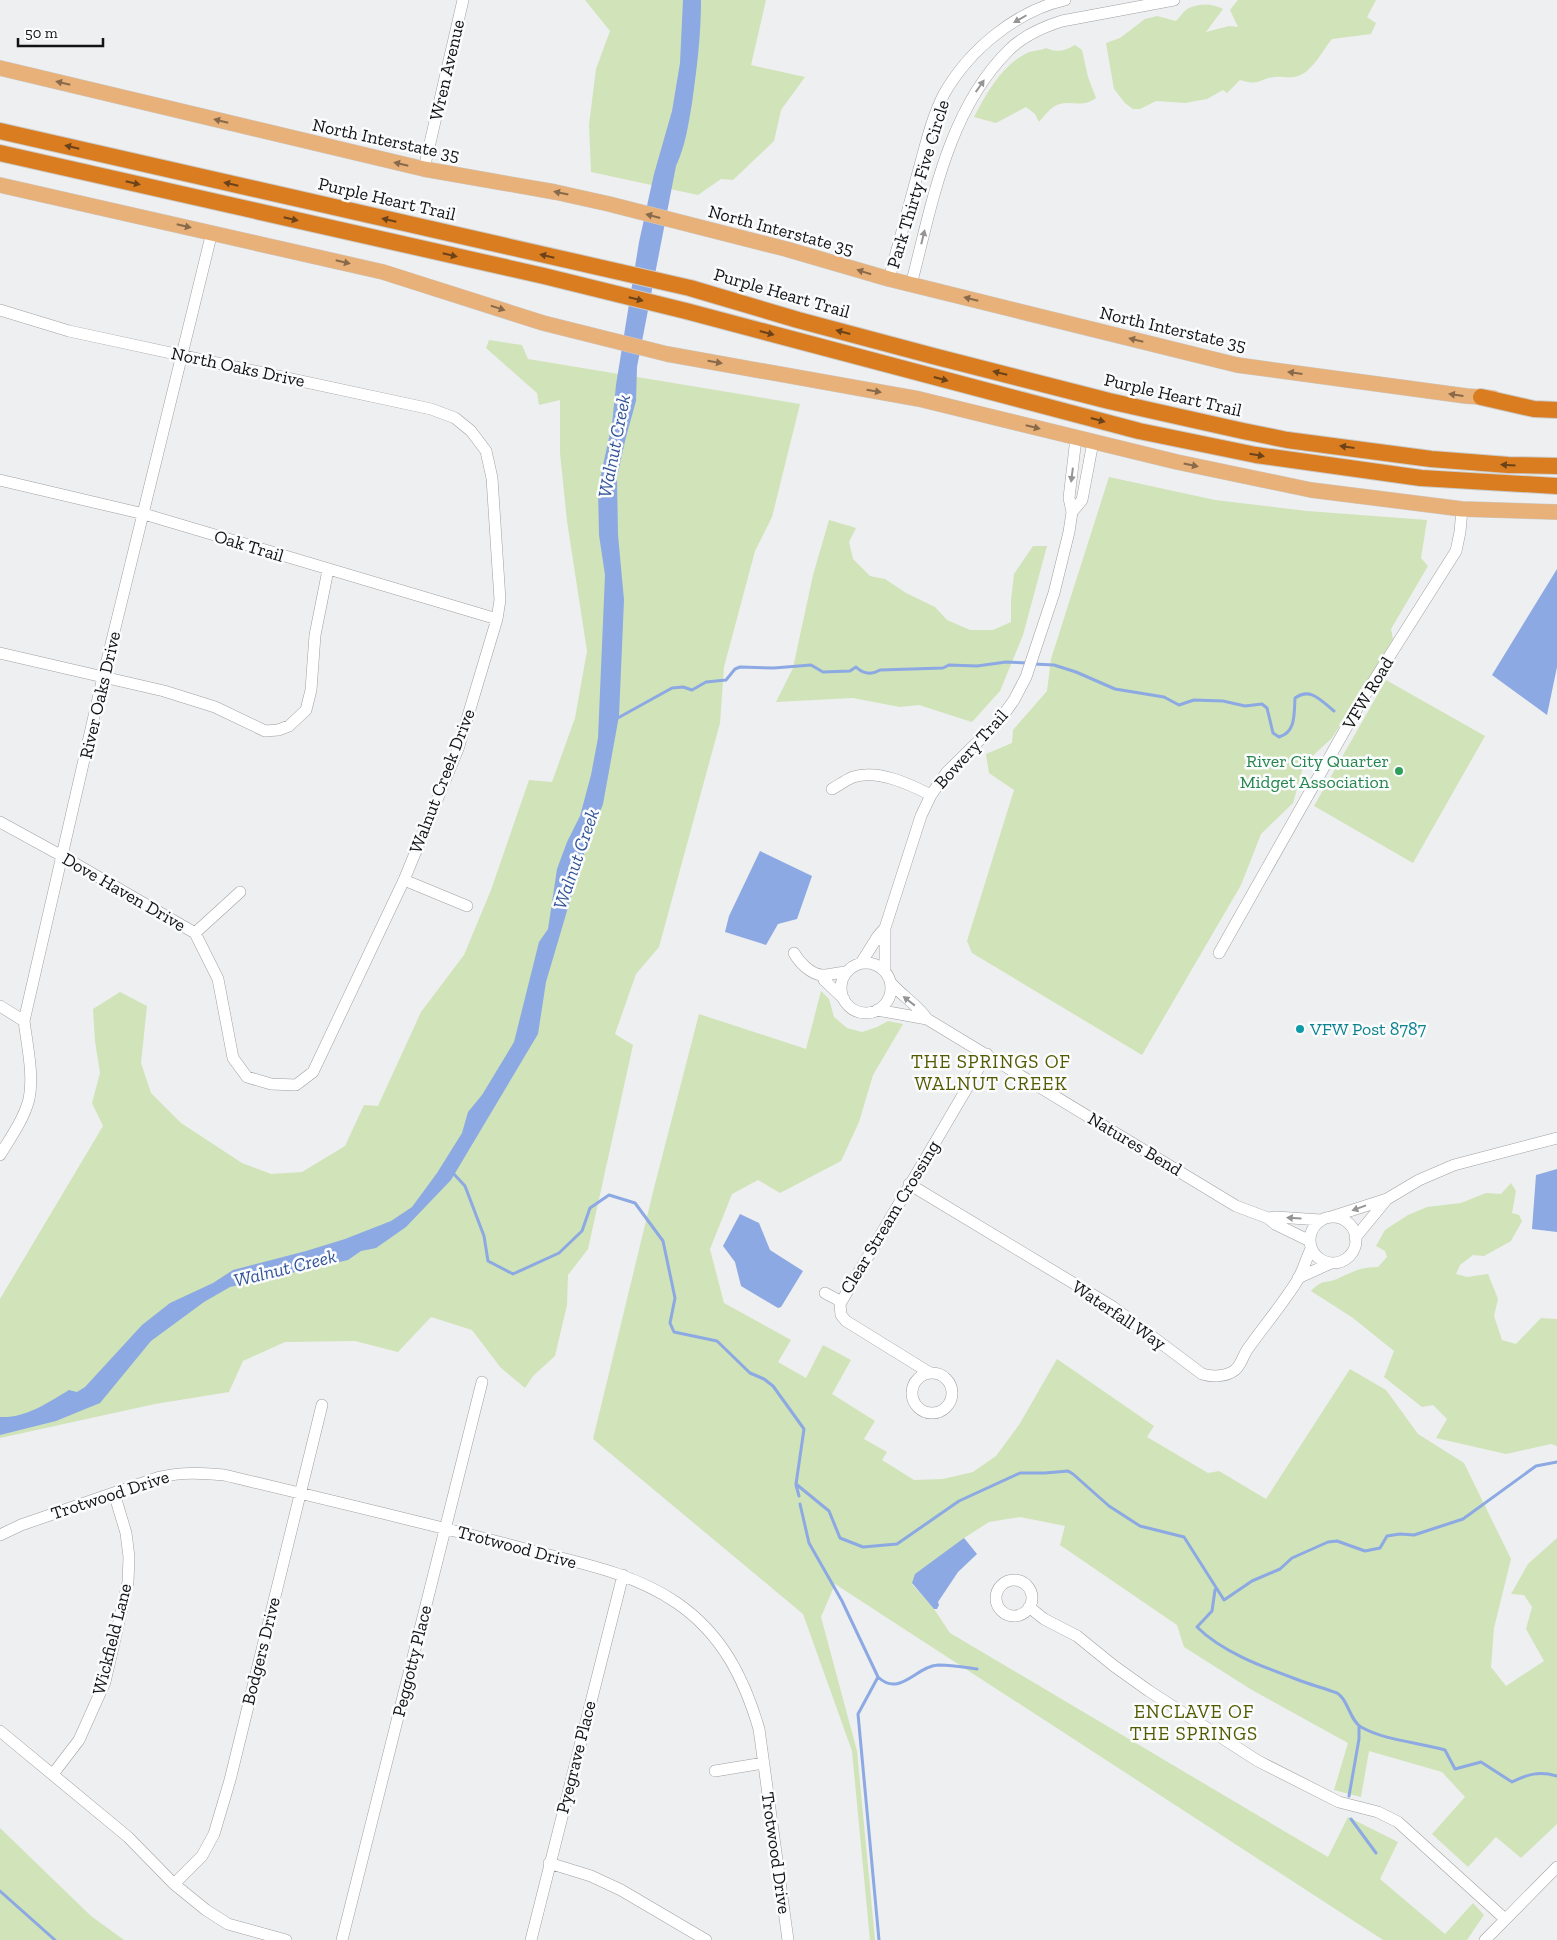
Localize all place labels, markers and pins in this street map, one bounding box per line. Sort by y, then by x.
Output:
place label: River City Quarter Midget Association [1240,750,1390,793]
marker: River City Quarter Midget Association [1393,765,1405,777]
place label: VFW Post 8787 [1309,1018,1427,1040]
marker: VFW Post 8787 [1294,1023,1306,1035]

